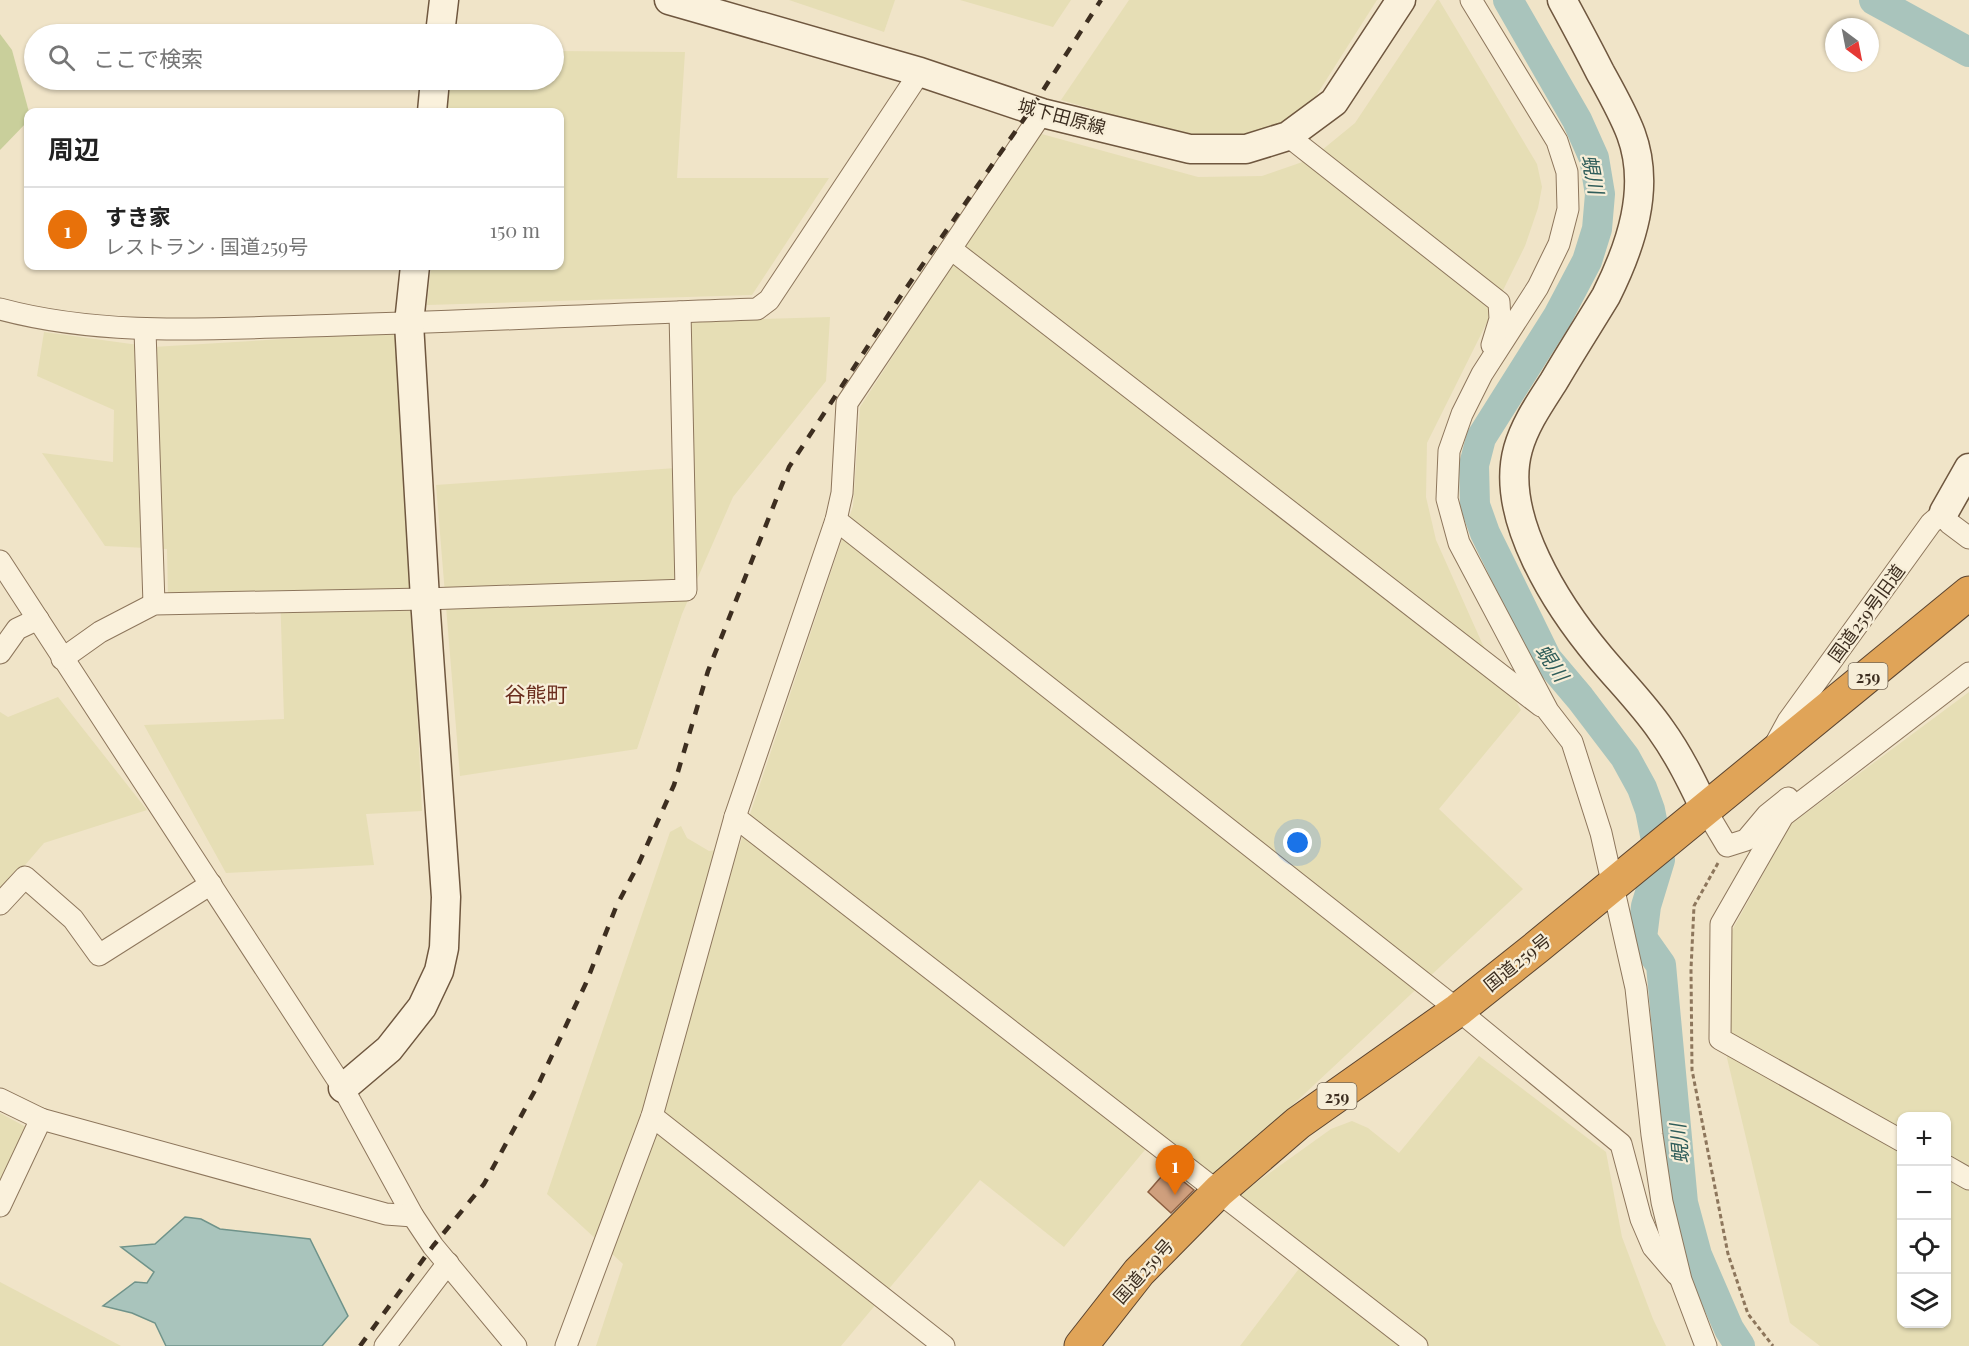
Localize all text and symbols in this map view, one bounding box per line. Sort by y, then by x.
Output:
north arrow [1825,18,1879,72]
search box [24,24,564,90]
icon: search [45,41,78,74]
text: ここで検索 [93,43,203,73]
street label: 城下田原線 [1015,93,1109,139]
text: 周辺 [48,131,100,166]
water label: 蜆川 [1577,152,1611,198]
text: すき家 [105,201,171,231]
text: 1 [64,216,71,243]
text: 150 m [490,216,540,243]
text: レストラン · 国道259号 [105,232,308,259]
street label: 国道259号旧道 [1822,559,1910,667]
water label: 蜆川 [1531,638,1576,688]
road number: 259 [1848,663,1888,689]
district label: 谷熊町 [505,679,568,707]
your location [1283,828,1312,857]
street label: 国道259号 [1479,928,1555,996]
road number: 259 [1318,1083,1356,1109]
map controls [1897,1112,1951,1328]
button: + [1897,1112,1951,1166]
water label: 蜆川 [1663,1121,1693,1165]
pin: 1 [1156,1146,1194,1195]
button: − [1897,1166,1951,1220]
button: locate [1897,1220,1951,1274]
street label: 国道259号 [1108,1234,1178,1308]
button: layers [1897,1274,1951,1328]

